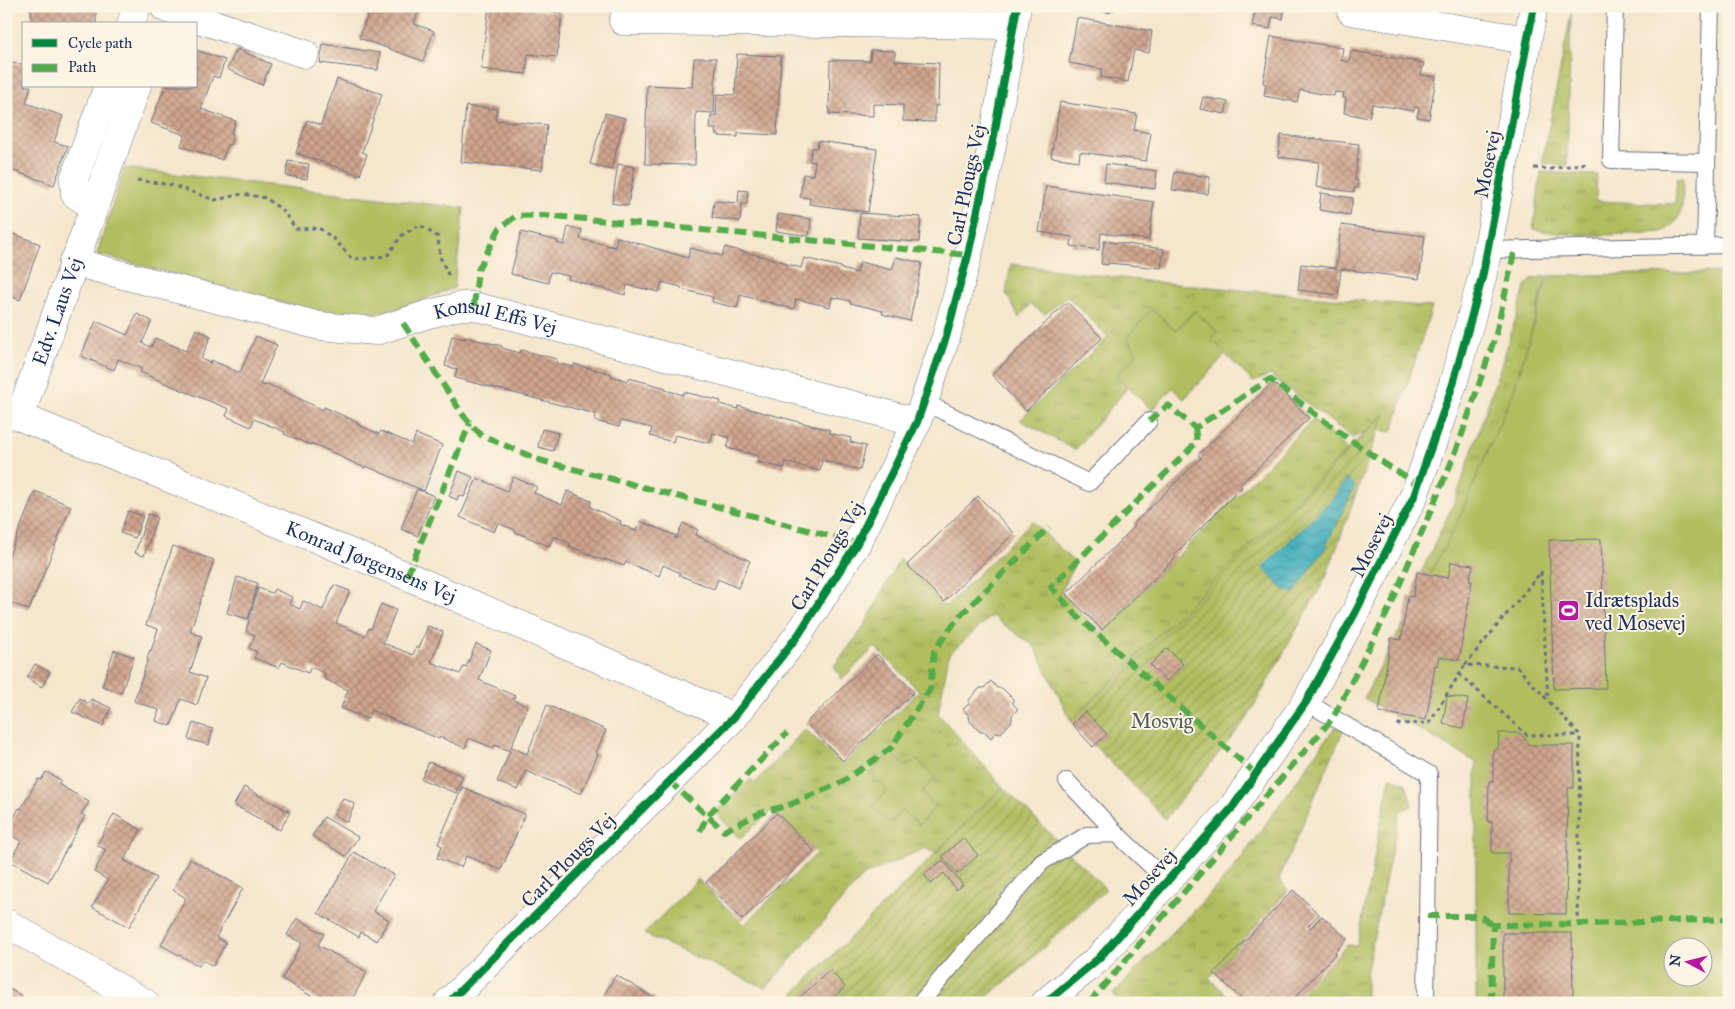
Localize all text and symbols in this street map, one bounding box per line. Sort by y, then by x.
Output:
legend [22,22,198,88]
text: Cycle path [68,34,133,52]
text: Path [68,58,97,76]
street label: Carl Plougs Vej [941,122,992,248]
street label: Mosevej [1469,128,1505,200]
street label: Edv. Laus Vej [27,254,87,369]
street label: Konsul Effs Vej [431,294,559,339]
street label: Carl Plougs Vej [785,497,870,616]
street label: Mosevej [1345,509,1397,581]
street label: Konrad Jørgensens Vej [282,515,460,608]
place label: Idrætsplads ved Mosevej [1584,588,1686,635]
sports icon: Idrætsplads ved Mosevej [1557,599,1581,623]
park label: Mosvig [1131,709,1194,734]
street label: Carl Plougs Vej [516,808,621,913]
street label: Mosevej [1117,843,1181,911]
north arrow [1662,936,1712,986]
text: N [1666,953,1685,967]

